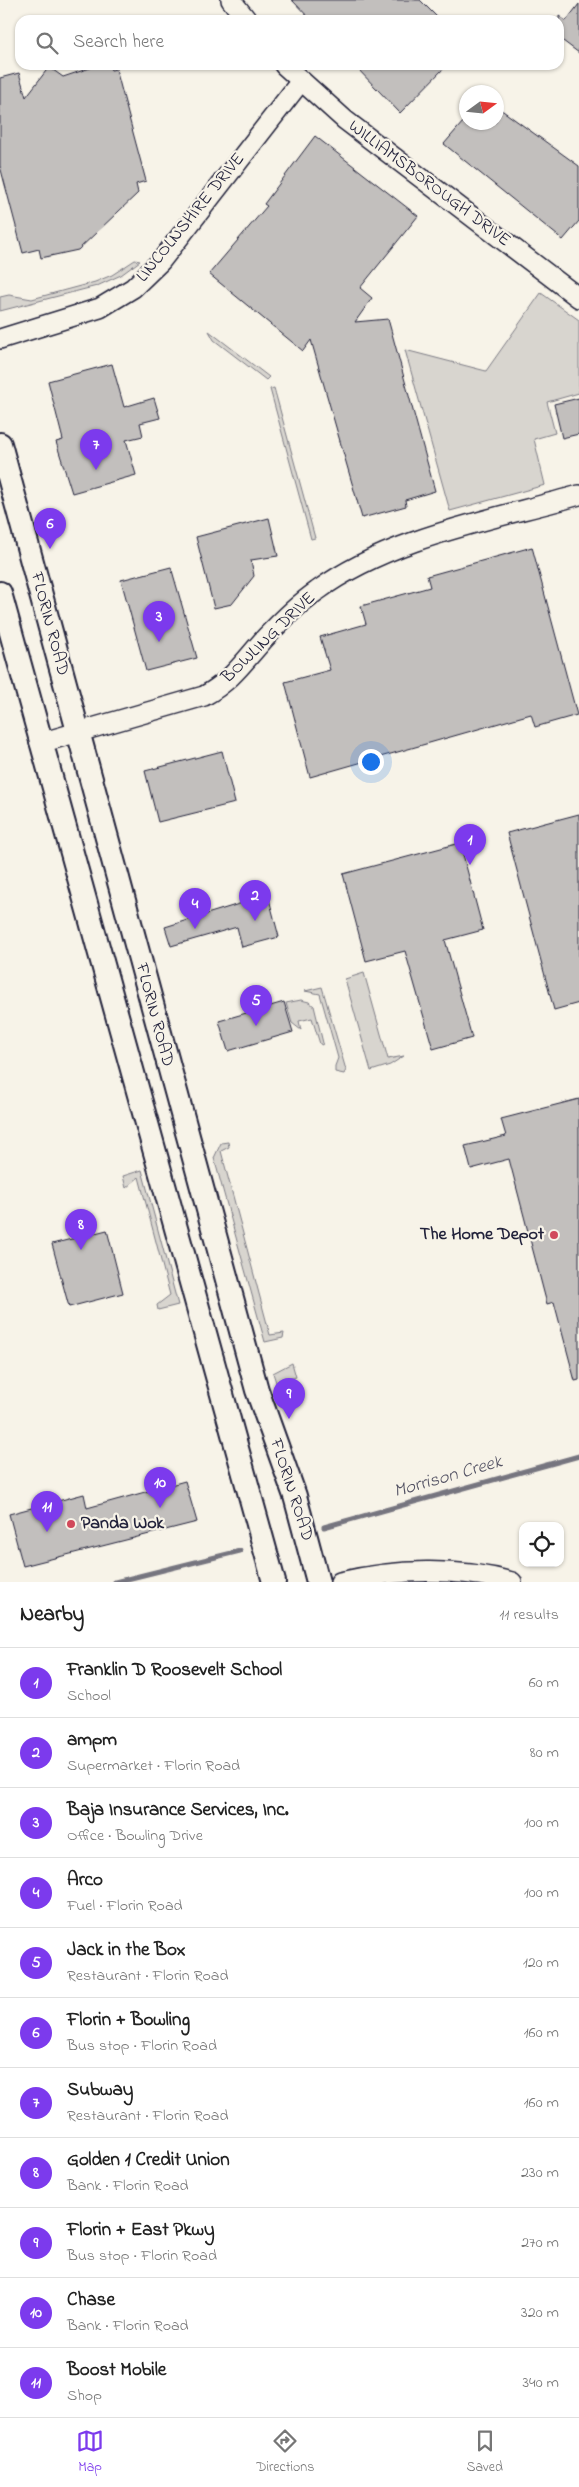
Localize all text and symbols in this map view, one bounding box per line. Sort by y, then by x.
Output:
search box [15,15,564,70]
icon: search [33,29,61,57]
text: Search here [73,29,164,56]
north arrow [459,85,504,130]
street label: WILLIAMSBOROUGH DRIVE [342,114,516,254]
street label: LINCOLNSHIRE DRIVE [130,147,252,288]
pin: 7 [80,429,112,470]
pin: 6 [34,508,66,549]
street label: FLORIN ROAD [22,568,75,679]
street label: BOWLING DRIVE [215,586,322,691]
pin: 3 [143,601,175,642]
your location [358,749,384,775]
pin: 1 [454,824,486,865]
pin: 2 [239,880,271,921]
pin: 4 [179,888,211,929]
street label: FLORIN ROAD [127,959,180,1070]
pin: 5 [240,985,272,1026]
pin: 8 [65,1209,97,1250]
place label: The Home Depot [420,1222,545,1248]
marker: The Home Depot [548,1229,560,1241]
pin: 9 [273,1378,305,1419]
street label: FLORIN ROAD [262,1435,320,1545]
water label: Morrison Creek [390,1448,506,1505]
pin: 10 [144,1467,176,1508]
pin: 11 [31,1491,63,1532]
place label: Panda Wok [81,1511,165,1537]
marker: Panda Wok [65,1518,77,1530]
map controls [519,1522,564,1567]
button: locate [519,1522,564,1567]
text: Nearby [20,1600,84,1630]
text: 11 results [499,1603,559,1627]
text: Franklin D Roosevelt School [67,1657,282,1684]
text: 1 [33,1671,39,1695]
text: 60 m [529,1671,559,1695]
text: School [67,1684,111,1708]
text: ampm [67,1727,117,1754]
text: 2 [32,1741,40,1765]
text: 80 m [530,1741,559,1765]
text: Supermarket · Florin Road [67,1754,240,1778]
text: Baja Insurance Services, Inc. [67,1797,289,1824]
text: 3 [33,1811,39,1835]
text: 100 m [524,1811,559,1835]
text: Office · Bowling Drive [67,1824,203,1848]
text: Arco [67,1867,103,1894]
text: 4 [33,1881,39,1905]
text: 100 m [524,1881,559,1905]
text: Fuel · Florin Road [67,1894,183,1918]
text: Jack in the Box [67,1937,185,1964]
text: 5 [31,1951,41,1975]
text: 120 m [523,1951,559,1975]
text: Restaurant · Florin Road [67,1964,228,1988]
text: Florin + Bowling [67,2007,190,2034]
text: 6 [32,2021,40,2045]
text: 160 m [524,2021,559,2045]
text: Bus stop · Florin Road [67,2034,217,2058]
text: Subway [67,2077,133,2104]
text: 7 [33,2091,39,2115]
text: 160 m [524,2091,559,2115]
text: Restaurant · Florin Road [67,2104,228,2128]
text: Golden 1 Credit Union [67,2147,230,2174]
text: 8 [33,2161,39,2185]
text: 230 m [521,2161,559,2185]
text: Bank · Florin Road [67,2174,189,2198]
text: Florin + East Pkwy [67,2217,214,2244]
text: 9 [34,2231,38,2255]
text: 270 m [521,2231,559,2255]
text: Bus stop · Florin Road [67,2244,217,2268]
text: Chase [67,2287,115,2314]
text: 10 [30,2301,42,2325]
text: 320 m [521,2301,559,2325]
text: Bank · Florin Road [67,2314,189,2338]
text: Boost Mobile [67,2357,166,2384]
text: 11 [31,2371,41,2395]
text: 340 m [522,2371,559,2395]
text: Shop [67,2384,102,2408]
tab: Map [76,2427,104,2478]
tab: Directions [256,2427,314,2478]
tab: Saved [466,2427,503,2478]

